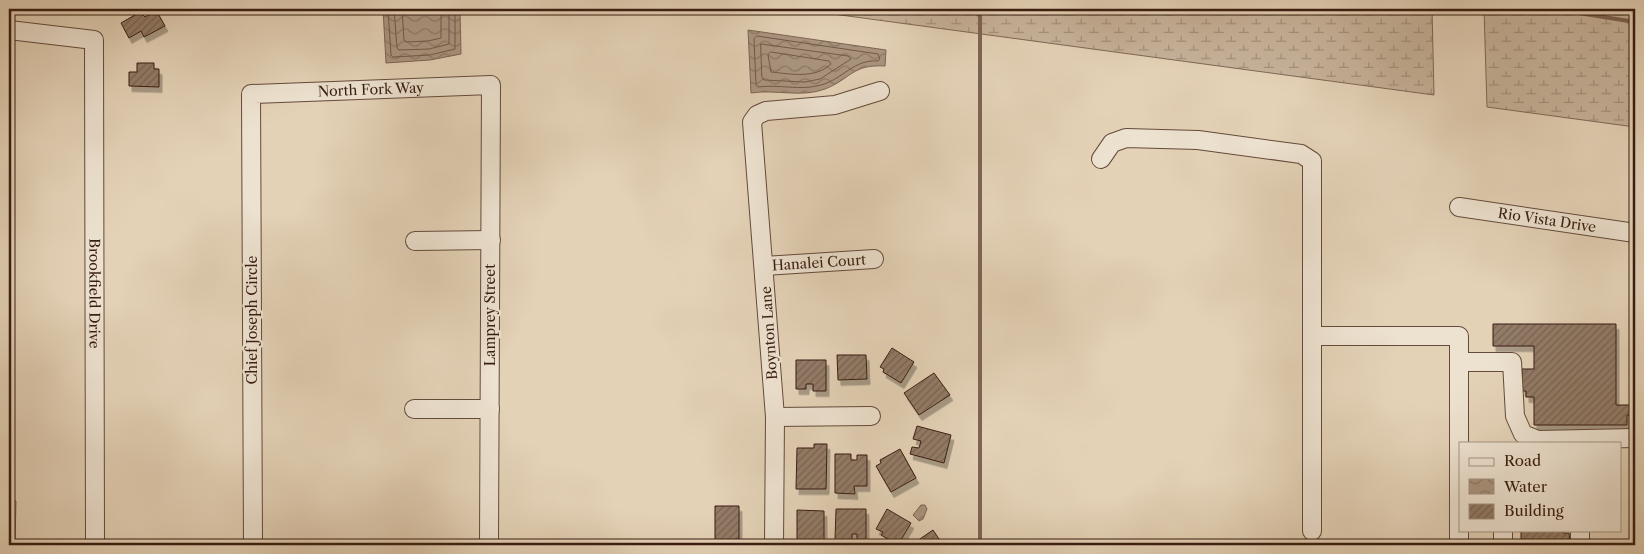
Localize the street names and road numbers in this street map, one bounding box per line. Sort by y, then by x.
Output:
street label: North Fork Way [318,79,424,100]
street label: Rio Vista Drive [1497,204,1597,236]
street label: Brookfield Drive [85,238,104,349]
street label: Hanalei Court [771,251,867,274]
street label: Chief Joseph Circle [243,255,261,384]
street label: Lamprey Street [481,264,499,366]
street label: Boynton Lane [757,285,781,380]

